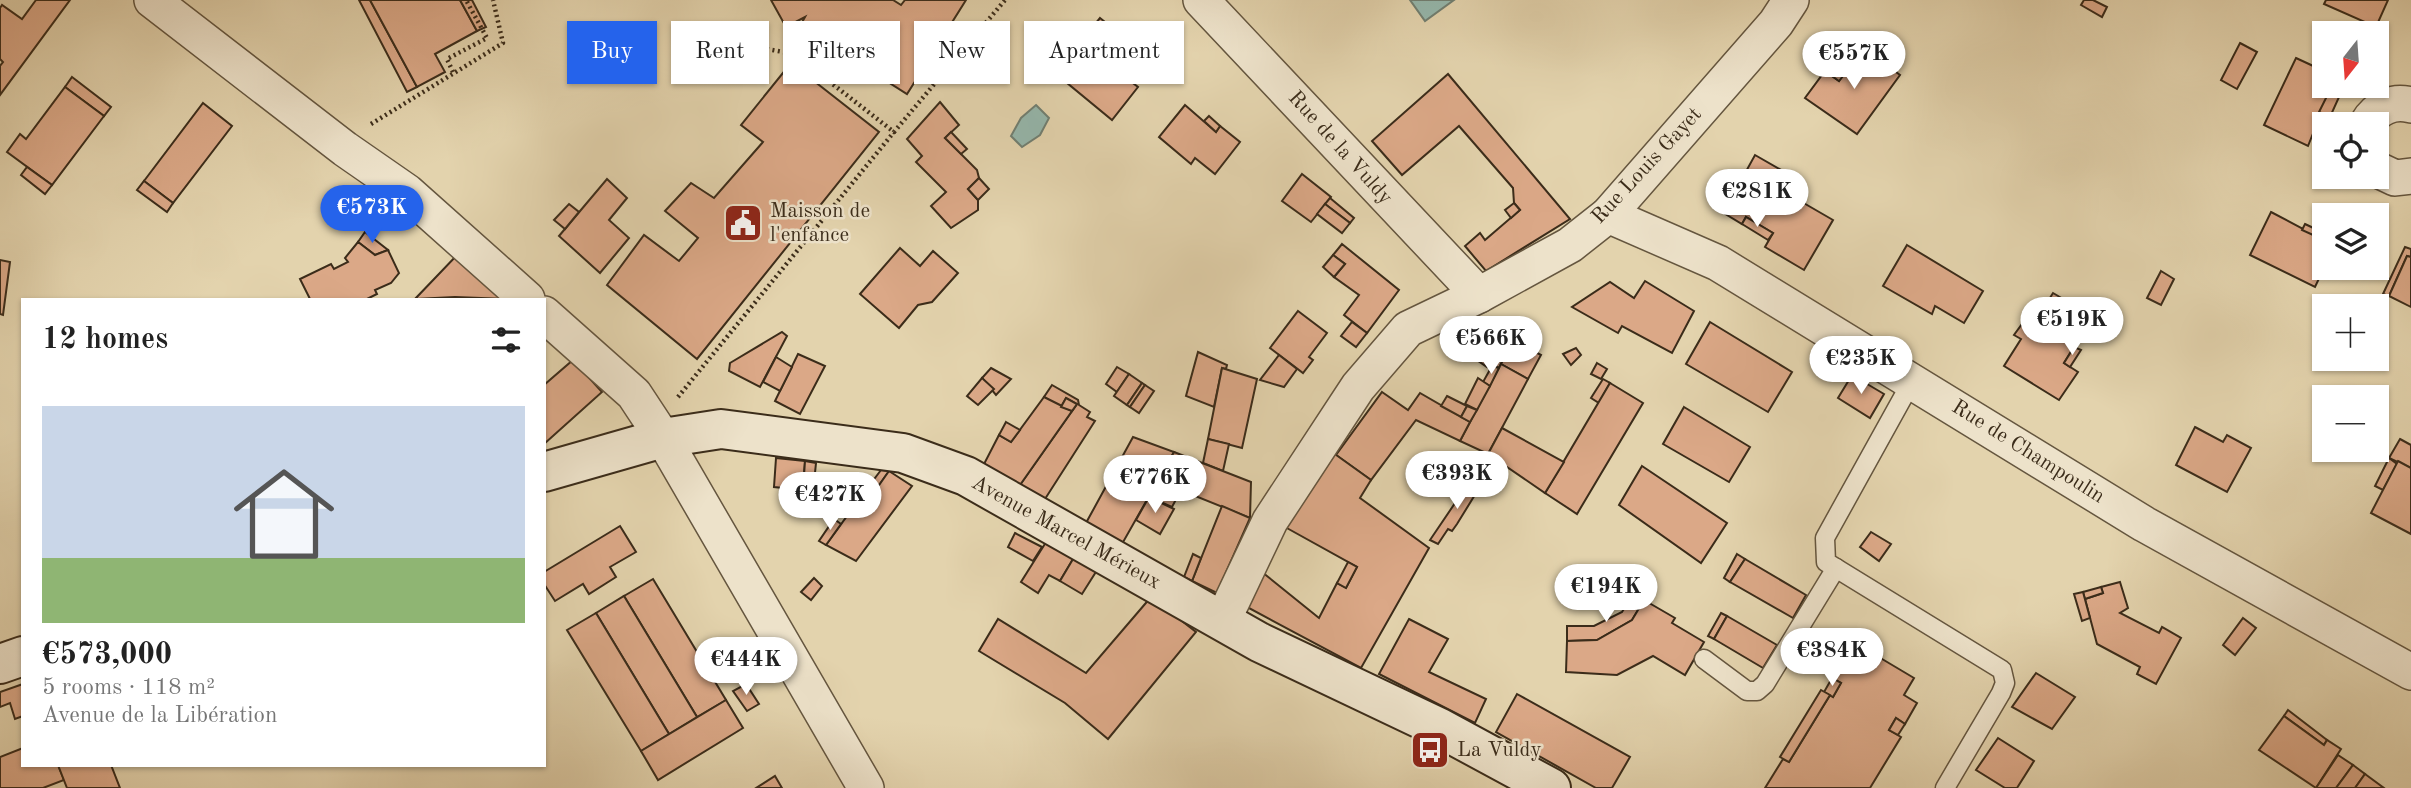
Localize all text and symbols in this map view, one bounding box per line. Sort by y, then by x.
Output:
chip: Buy [567,21,657,84]
chip: Rent [671,21,769,84]
chip: Filters [783,21,900,84]
chip: New [914,21,1010,84]
chip: Apartment [1024,21,1184,84]
north arrow [2312,21,2389,98]
map controls [2312,21,2389,462]
pin: €557K [1805,32,1903,91]
text: €557K [1818,42,1890,65]
street label: Rue de la Vuldy [1284,87,1396,209]
street label: Rue Louis Gayet [1588,104,1706,228]
button: locate [2312,112,2389,189]
pin: €281K [1708,170,1806,229]
text: €281K [1721,180,1793,203]
pin: €573K [323,186,421,245]
text: €573K [336,196,408,219]
place label: Maisson de l'enfance [770,201,870,246]
public building icon: Maisson de l'enfance [722,202,764,244]
button: layers [2312,203,2389,280]
button: + [2312,294,2389,371]
pin: €519K [2023,298,2121,357]
text: €519K [2036,308,2108,331]
pin: €566K [1442,316,1540,376]
icon: filters [487,321,525,359]
text: 12 homes [42,325,168,355]
text: €566K [1455,327,1527,350]
pin: €235K [1812,336,1910,396]
text: €235K [1825,347,1897,370]
button: − [2312,385,2389,462]
street label: Rue de Champoulin [1948,396,2108,508]
icon: home [221,451,347,577]
pin: €393K [1408,452,1506,511]
pin: €776K [1106,456,1204,515]
text: €393K [1421,462,1493,485]
text: €776K [1119,466,1191,489]
pin: €427K [781,472,879,532]
street label: Avenue Marcel Mérieux [968,472,1164,594]
text: €427K [794,483,866,506]
pin: €194K [1557,564,1655,624]
text: €194K [1570,575,1642,598]
pin: €384K [1783,628,1881,688]
pin: €444K [697,638,795,697]
text: €384K [1796,639,1868,662]
text: €573,000 [42,640,172,670]
text: €444K [710,648,782,671]
text: 5 rooms · 118 m² [42,676,215,699]
text: Avenue de la Libération [42,704,277,727]
bus stop icon: La Vuldy [1409,729,1451,771]
place label: La Vuldy [1457,740,1542,761]

